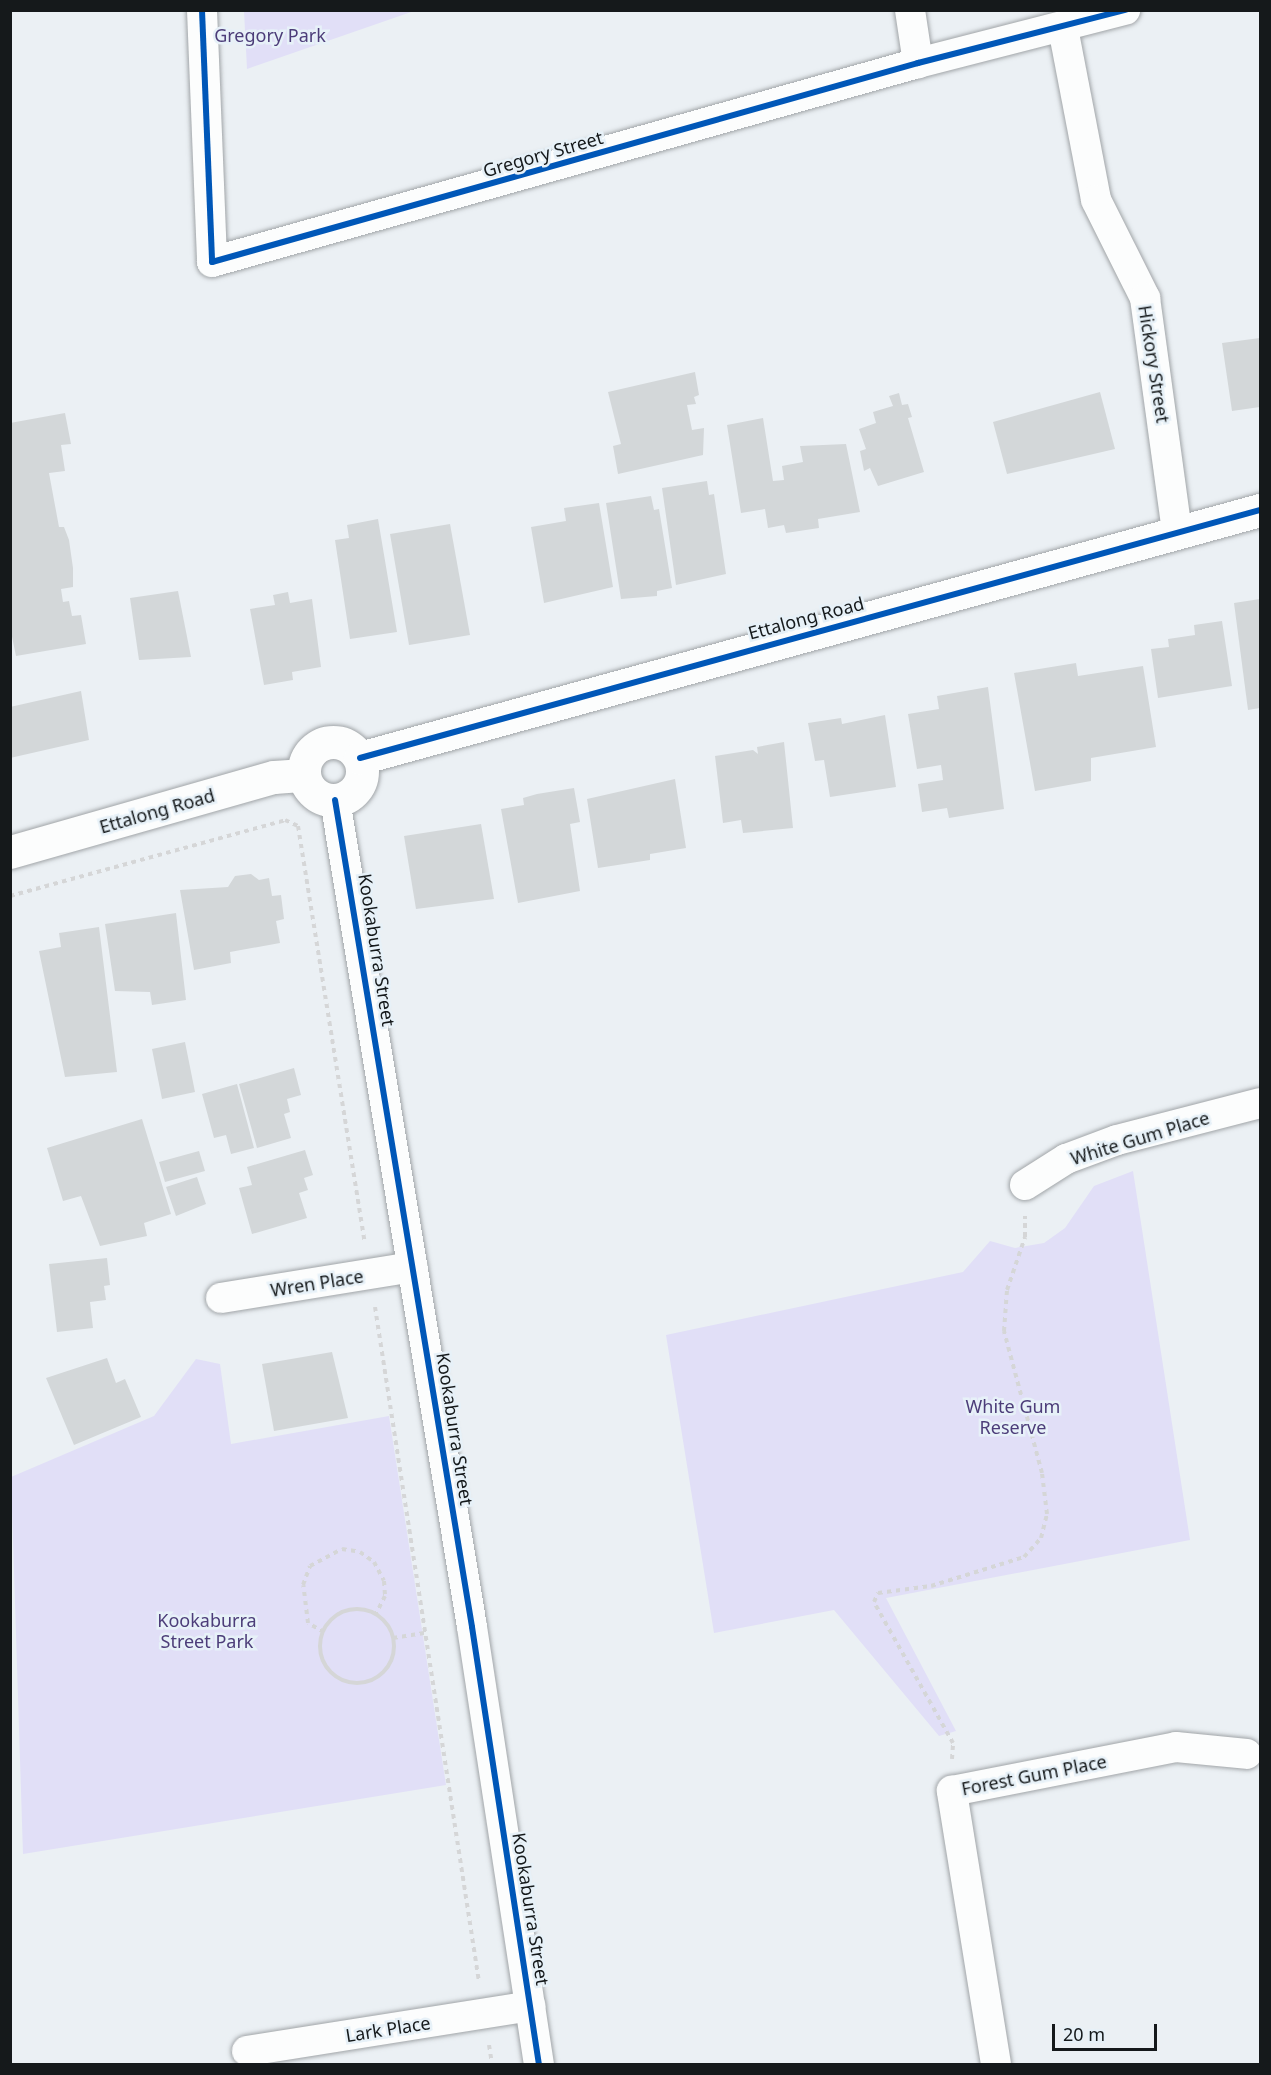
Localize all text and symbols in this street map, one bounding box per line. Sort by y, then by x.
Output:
park label: Gregory Park [214,24,326,46]
street label: Gregory Street [481,127,605,181]
street label: Hickory Street [1134,304,1174,424]
street label: Ettalong Road [746,592,866,644]
street label: Ettalong Road [97,784,217,838]
street label: Kookaburra Street [354,872,400,1028]
street label: White Gum Place [1068,1107,1212,1169]
street label: Wren Place [269,1265,365,1301]
street label: Kookaburra Street [432,1351,478,1507]
park label: White Gum Reserve [966,1396,1060,1438]
park label: Kookaburra Street Park [157,1610,257,1652]
street label: Forest Gum Place [960,1750,1108,1800]
street label: Kookaburra Street [508,1831,554,1987]
street label: Lark Place [344,2012,432,2046]
scale bar [1055,2012,1160,2050]
text: 20 m [1063,2022,1105,2046]

